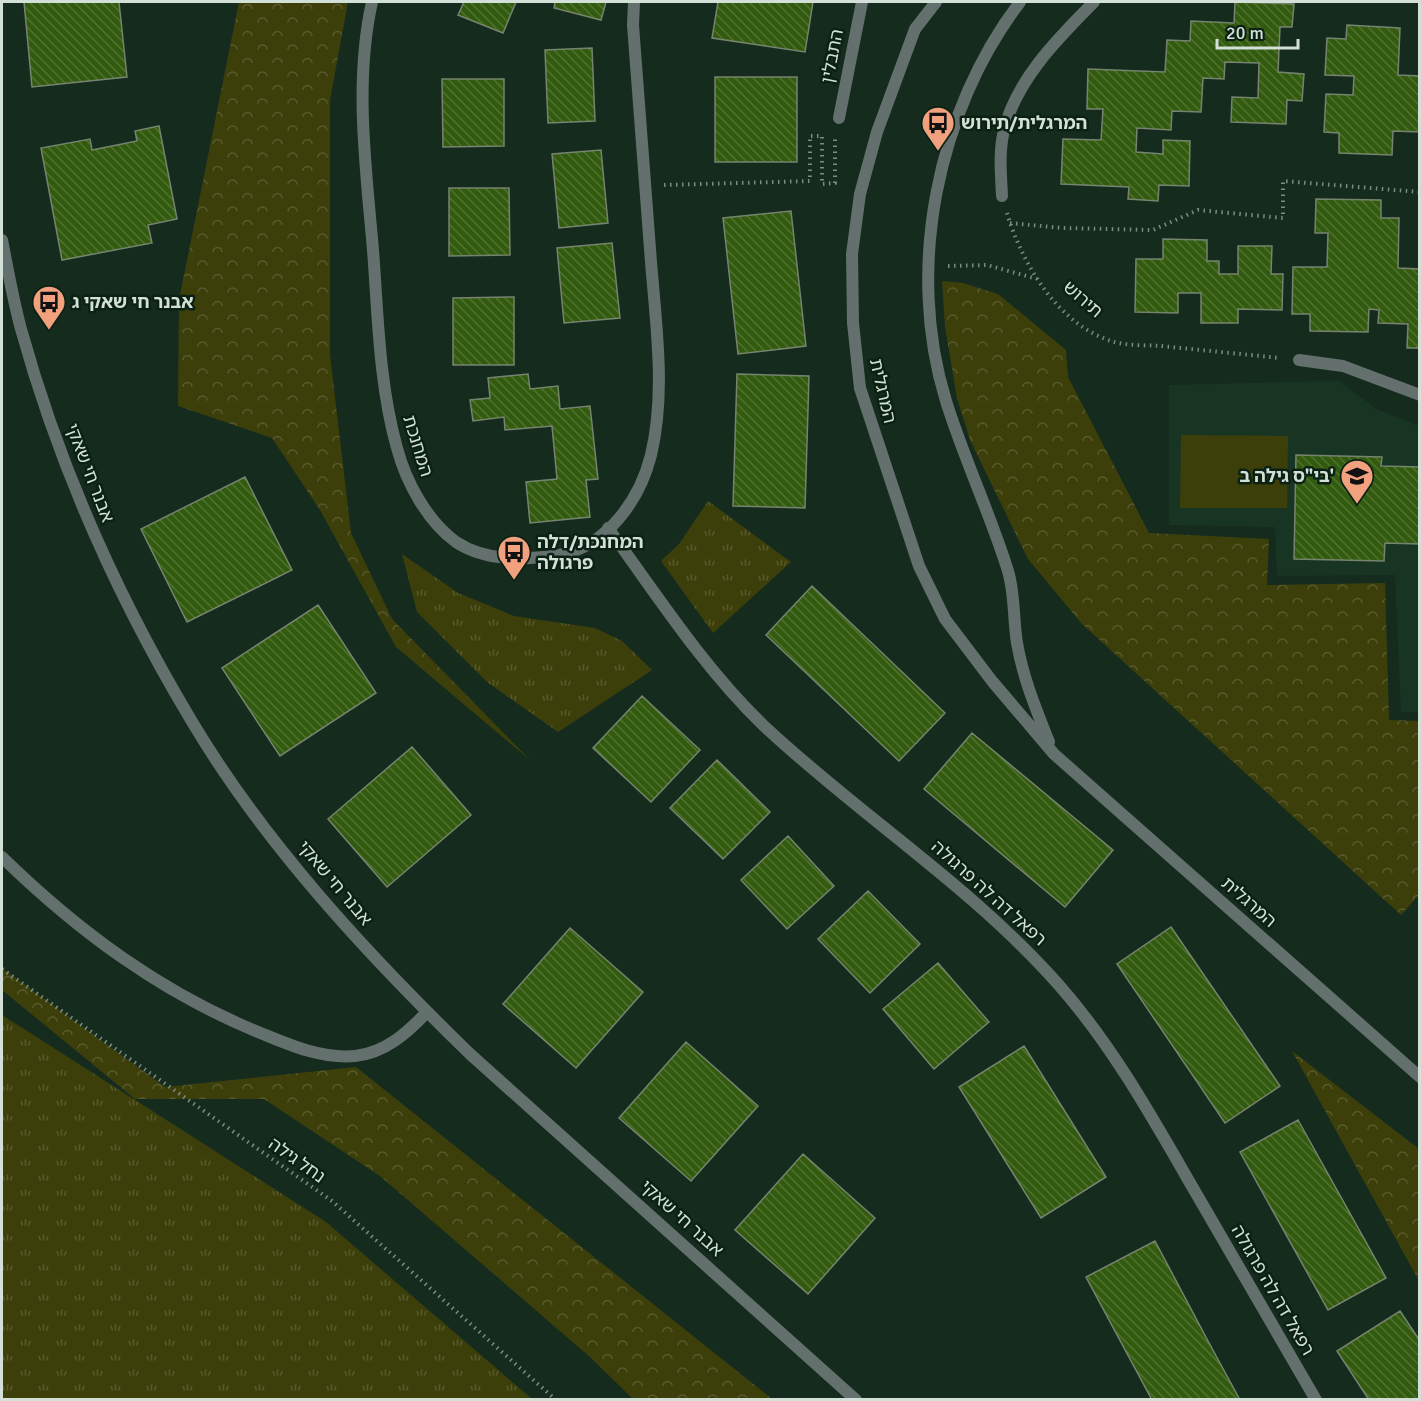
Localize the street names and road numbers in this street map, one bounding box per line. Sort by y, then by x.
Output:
street label: התבלין [816,27,848,85]
street label: תירוש [1059,276,1107,322]
street label: המרגלית [865,357,901,425]
street label: המחנכת [398,413,438,479]
street label: אבנר חי שאקי [61,421,119,525]
street label: אבנר חי שאקי [293,836,377,930]
street label: רפאל דה לה פרגולה [927,836,1051,950]
street label: המרגלית [1217,872,1281,932]
street label: נחל גילה [264,1133,330,1187]
street label: אבנר חי שאקי [636,1175,728,1261]
street label: רפאל דה לה פרגולה [1227,1221,1319,1359]

